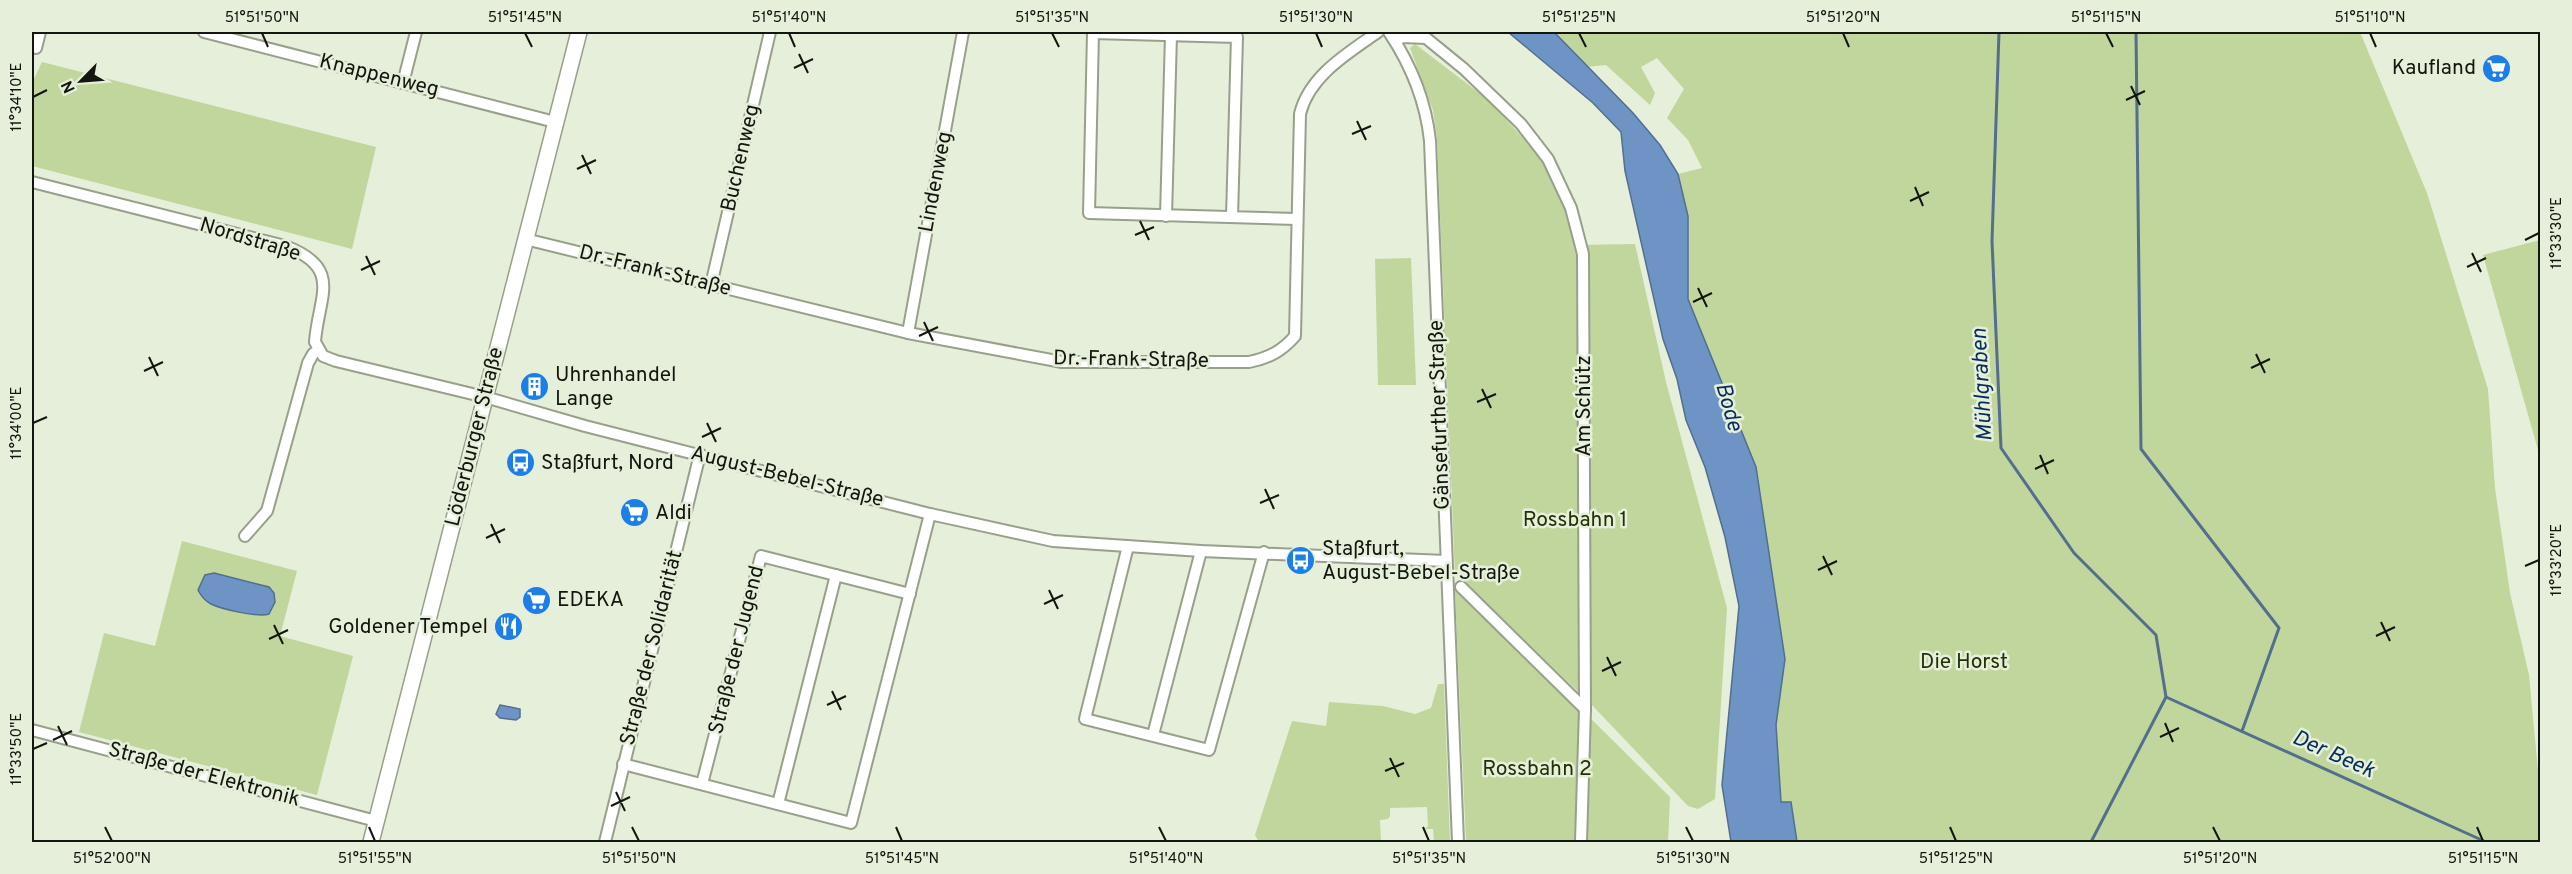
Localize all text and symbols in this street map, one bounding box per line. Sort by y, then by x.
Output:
text: 51°51'50"N [225,9,299,28]
text: 51°51'45"N [488,9,562,28]
text: 51°51'40"N [752,9,826,28]
text: 51°51'35"N [1015,9,1089,28]
text: 51°51'30"N [1279,9,1353,28]
text: 51°51'25"N [1542,9,1616,28]
text: 51°51'20"N [1806,9,1880,28]
text: 51°51'15"N [2071,9,2141,28]
text: 51°51'10"N [2334,9,2406,28]
street label: Knappenweg [316,48,442,104]
north arrow [51,51,111,111]
supermarket icon: Kaufland [2481,52,2513,84]
place label: Kaufland [2392,55,2476,82]
text: 11°34'10"E [8,62,27,132]
text: N [58,77,81,96]
street label: Buchenweg [716,102,766,214]
street label: Lindenweg [913,129,959,235]
text: 11°33'30"E [2548,197,2567,269]
street label: Nordstraße [196,212,304,268]
street label: Dr.-Frank-Straße [576,239,734,303]
street label: Gänsefurther Straße [1423,319,1457,511]
water label: Mühlgraben [1967,328,1999,442]
street label: Löderburger Straße [440,344,510,530]
street label: Dr.-Frank-Straße [1053,345,1209,375]
street label: Am Schütz [1571,355,1598,457]
place label: Uhrenhandel Lange [555,362,677,413]
building icon: Uhrenhandel Lange [518,371,550,403]
water label: Bode [1708,380,1748,435]
text: 11°34'00"E [8,386,27,460]
street label: August-Bebel-Straße [688,440,886,514]
bus stop icon: Staßfurt, Nord [504,447,536,479]
place label: Staßfurt, Nord [541,450,674,477]
supermarket icon: Aldi [618,497,650,529]
place label: Aldi [655,500,692,527]
park label: Rossbahn 1 [1523,507,1627,534]
text: 11°33'20"E [2548,524,2567,596]
place label: Staßfurt, August-Bebel-Straße [1322,536,1520,587]
bus stop icon: Staßfurt, August-Bebel-Straße [1285,545,1317,577]
street label: Straße der Solidarität [615,547,689,749]
street label: Straße der Jugend [703,563,771,737]
supermarket icon: EDEKA [520,584,552,616]
place label: EDEKA [557,587,624,614]
restaurant icon: Goldener Tempel [493,611,525,643]
place label: Goldener Tempel [328,614,488,641]
park label: Die Horst [1920,649,2008,676]
text: 11°33'50"E [8,713,27,785]
water label: Der Beek [2288,725,2379,785]
street label: Straße der Elektronik [105,736,303,814]
park label: Rossbahn 2 [1482,756,1592,783]
text: 51°52'00"N [73,850,151,869]
text: 51°51'55"N [338,850,412,869]
text: 51°51'50"N [602,850,676,869]
text: 51°51'45"N [865,850,939,869]
text: 51°51'40"N [1129,850,1203,869]
text: 51°51'35"N [1392,850,1466,869]
text: 51°51'30"N [1656,850,1730,869]
text: 51°51'25"N [1919,850,1993,869]
text: 51°51'20"N [2183,850,2257,869]
text: 51°51'15"N [2448,850,2518,869]

